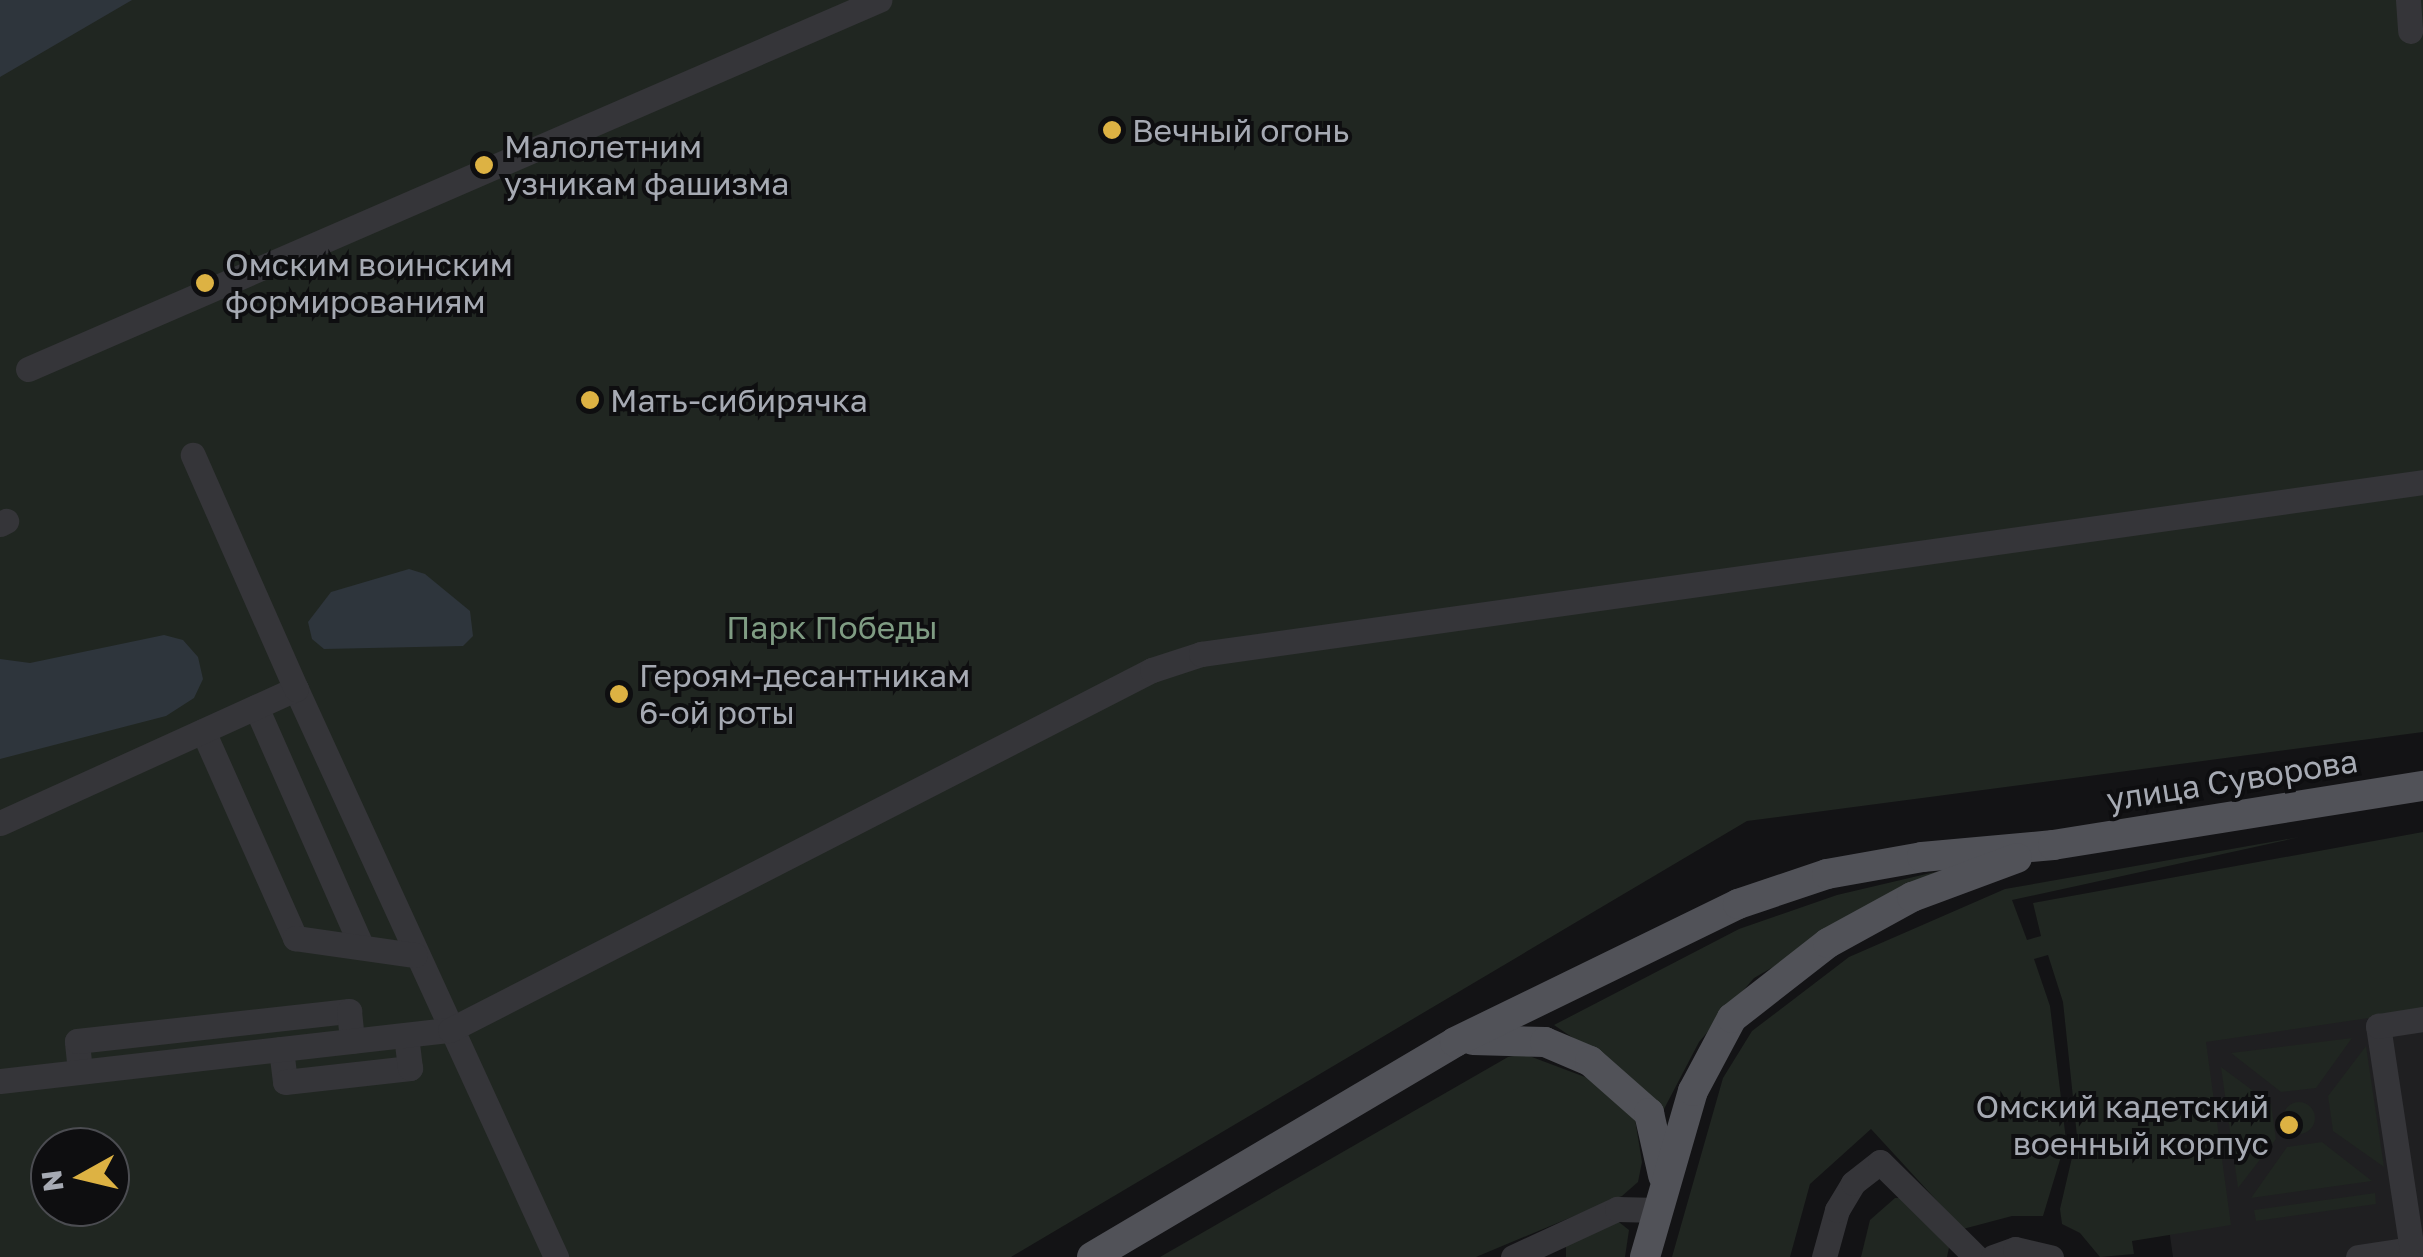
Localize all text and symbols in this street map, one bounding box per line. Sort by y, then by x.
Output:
place label: Вечный огонь [1132,111,1349,149]
marker: Вечный огонь [1101,119,1123,141]
place label: Малолетним узникам фашизма [504,128,789,203]
marker: Малолетним узникам фашизма [473,154,495,176]
place label: Омским воинским формированиям [225,246,513,321]
marker: Омским воинским формированиям [194,272,216,294]
place label: Мать-сибирячка [610,381,868,419]
marker: Мать-сибирячка [579,389,601,411]
park label: Парк Победы [726,608,938,646]
place label: Героям-десантникам 6-ой роты [639,657,970,732]
marker: Героям-десантникам 6-ой роты [608,683,630,705]
street label: улица Суворова [2104,741,2360,819]
place label: Омский кадетский военный корпус [1975,1088,2269,1163]
marker: Омский кадетский военный корпус [2278,1114,2300,1136]
north arrow [30,1127,130,1227]
text: N [34,1168,70,1194]

